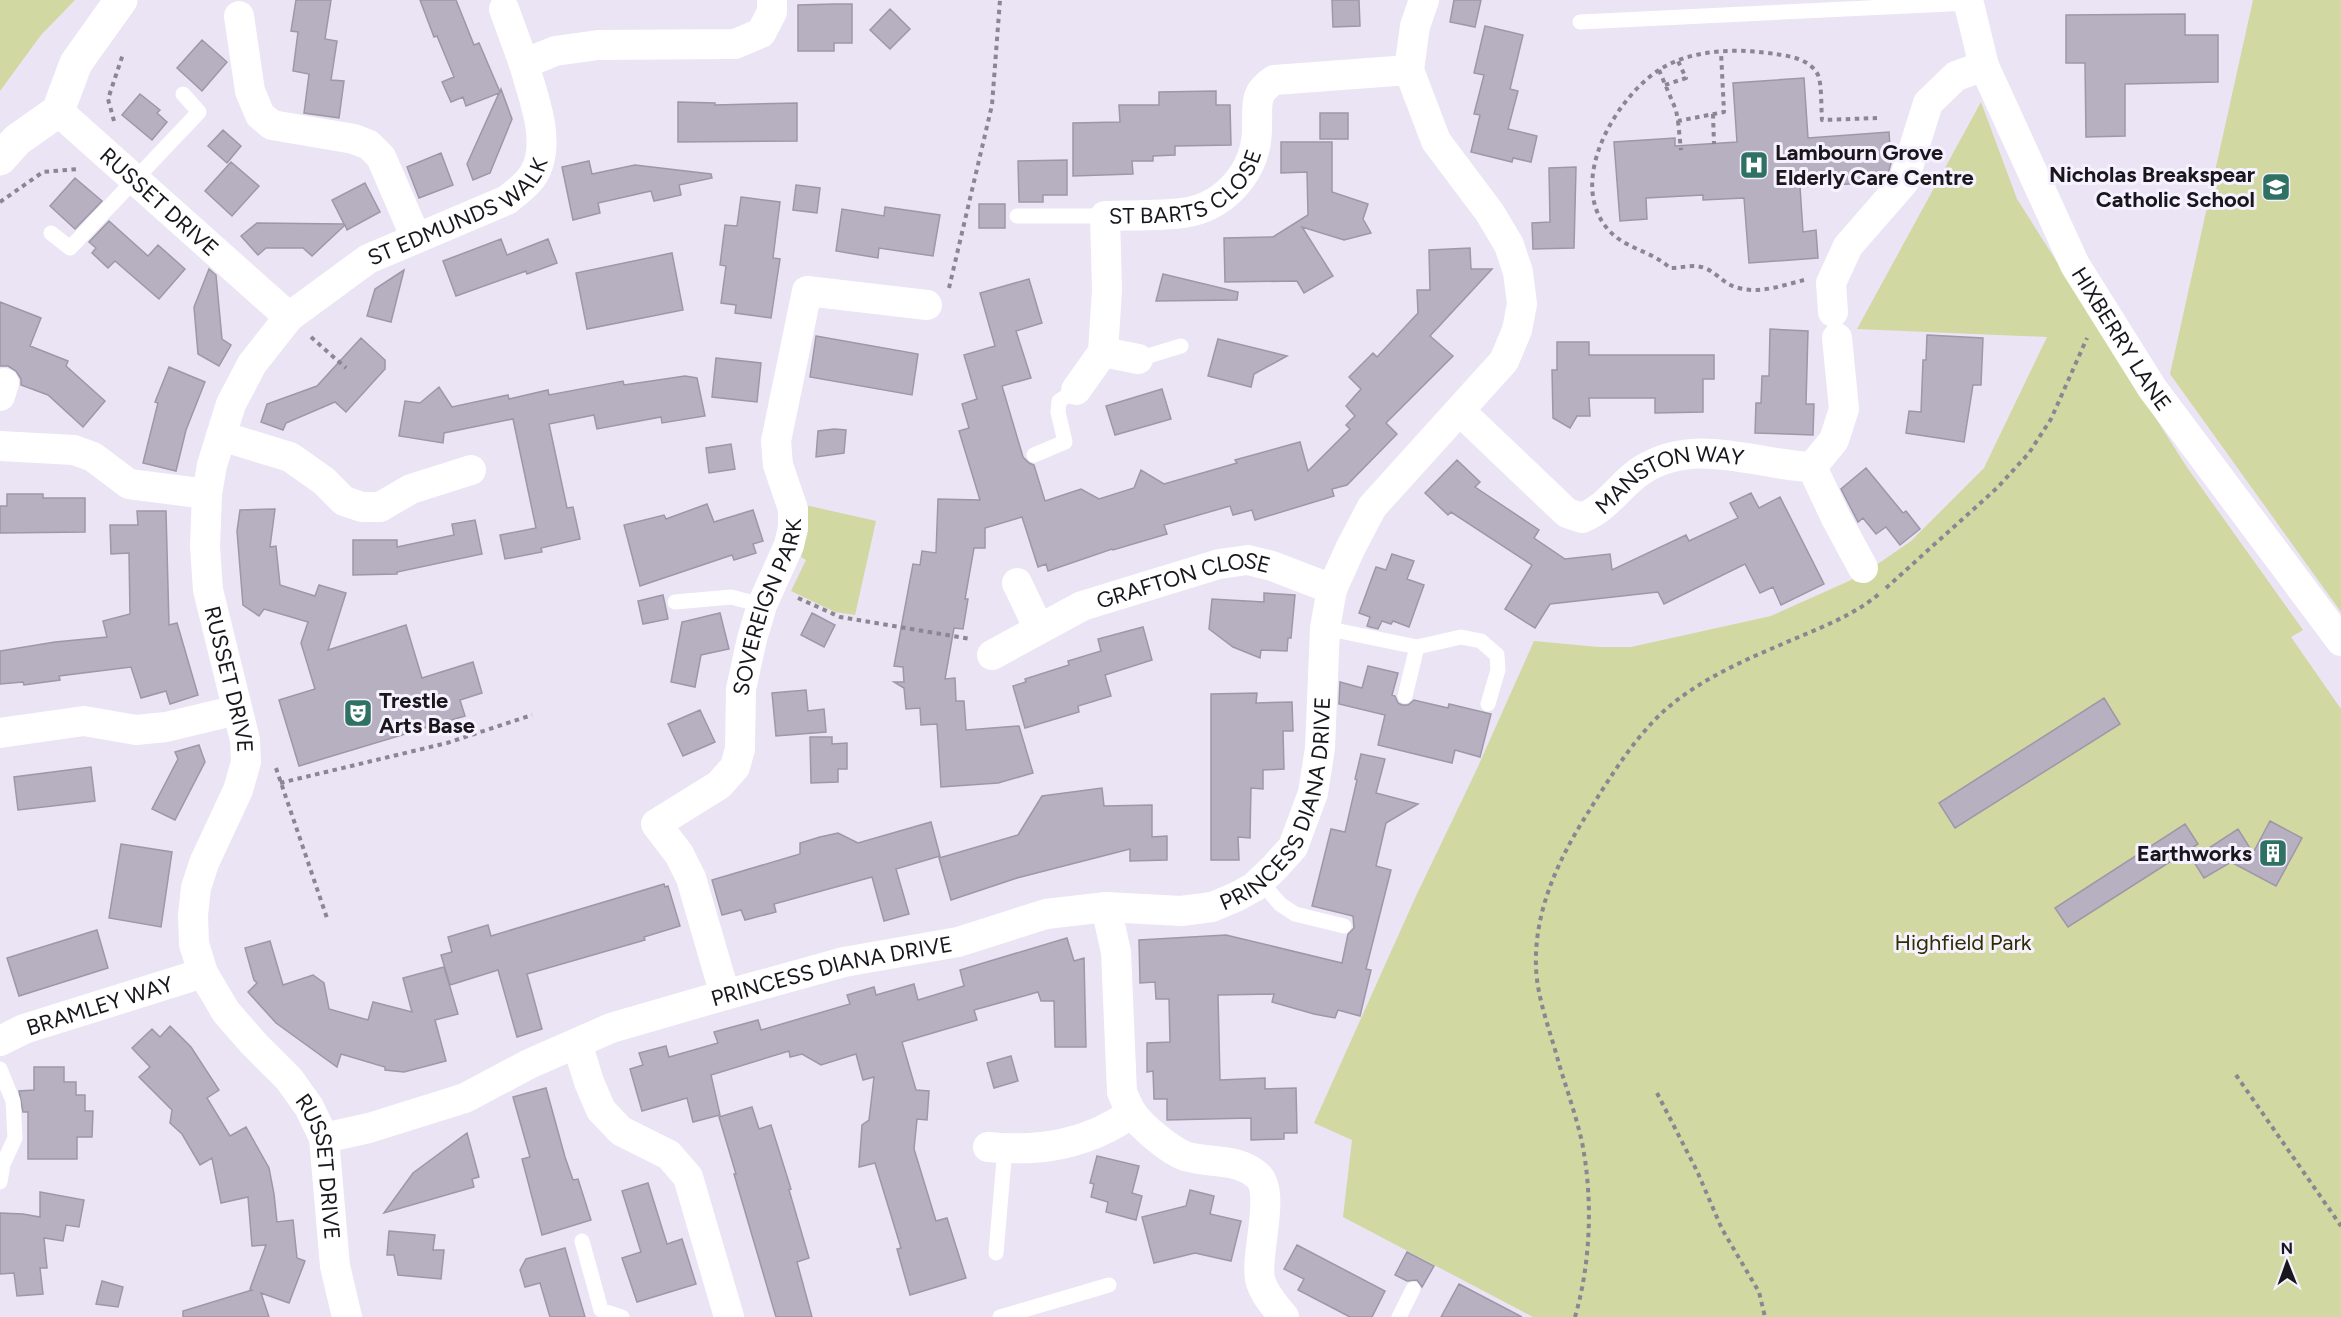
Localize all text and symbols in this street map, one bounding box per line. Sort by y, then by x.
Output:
place label: Lambourn Grove Elderly Care Centre [1775,139,1974,191]
street label: RUSSET DRIVE [94,142,224,262]
street label: ST BARTS CLOSE [1108,146,1268,230]
hospital icon: Lambourn Grove Elderly Care Centre [1738,149,1770,181]
street label: ST EDMUNDS WALK [363,154,554,272]
place label: Nicholas Breakspear Catholic School [2049,161,2256,213]
school or university icon: Nicholas Breakspear Catholic School [2260,171,2292,203]
street label: HIXBERRY LANE [2066,262,2177,416]
street label: MANSTON WAY [1590,440,1746,520]
street label: SOVEREIGN PARK [727,518,807,698]
street label: GRAFTON CLOSE [1093,546,1273,615]
street label: RUSSET DRIVE [198,603,259,753]
place label: Trestle Arts Base [379,687,475,739]
street label: PRINCESS DIANA DRIVE [1216,696,1336,916]
theatre icon: Trestle Arts Base [342,697,374,729]
building icon: Earthworks [2257,837,2289,869]
place label: Earthworks [2137,840,2252,867]
park label: Highfield Park [1894,929,2032,956]
street label: PRINCESS DIANA DRIVE [708,930,955,1012]
street label: BRAMLEY WAY [23,970,177,1041]
street label: RUSSET DRIVE [290,1088,346,1241]
north arrow [2257,1233,2317,1293]
text: N [2280,1239,2293,1258]

